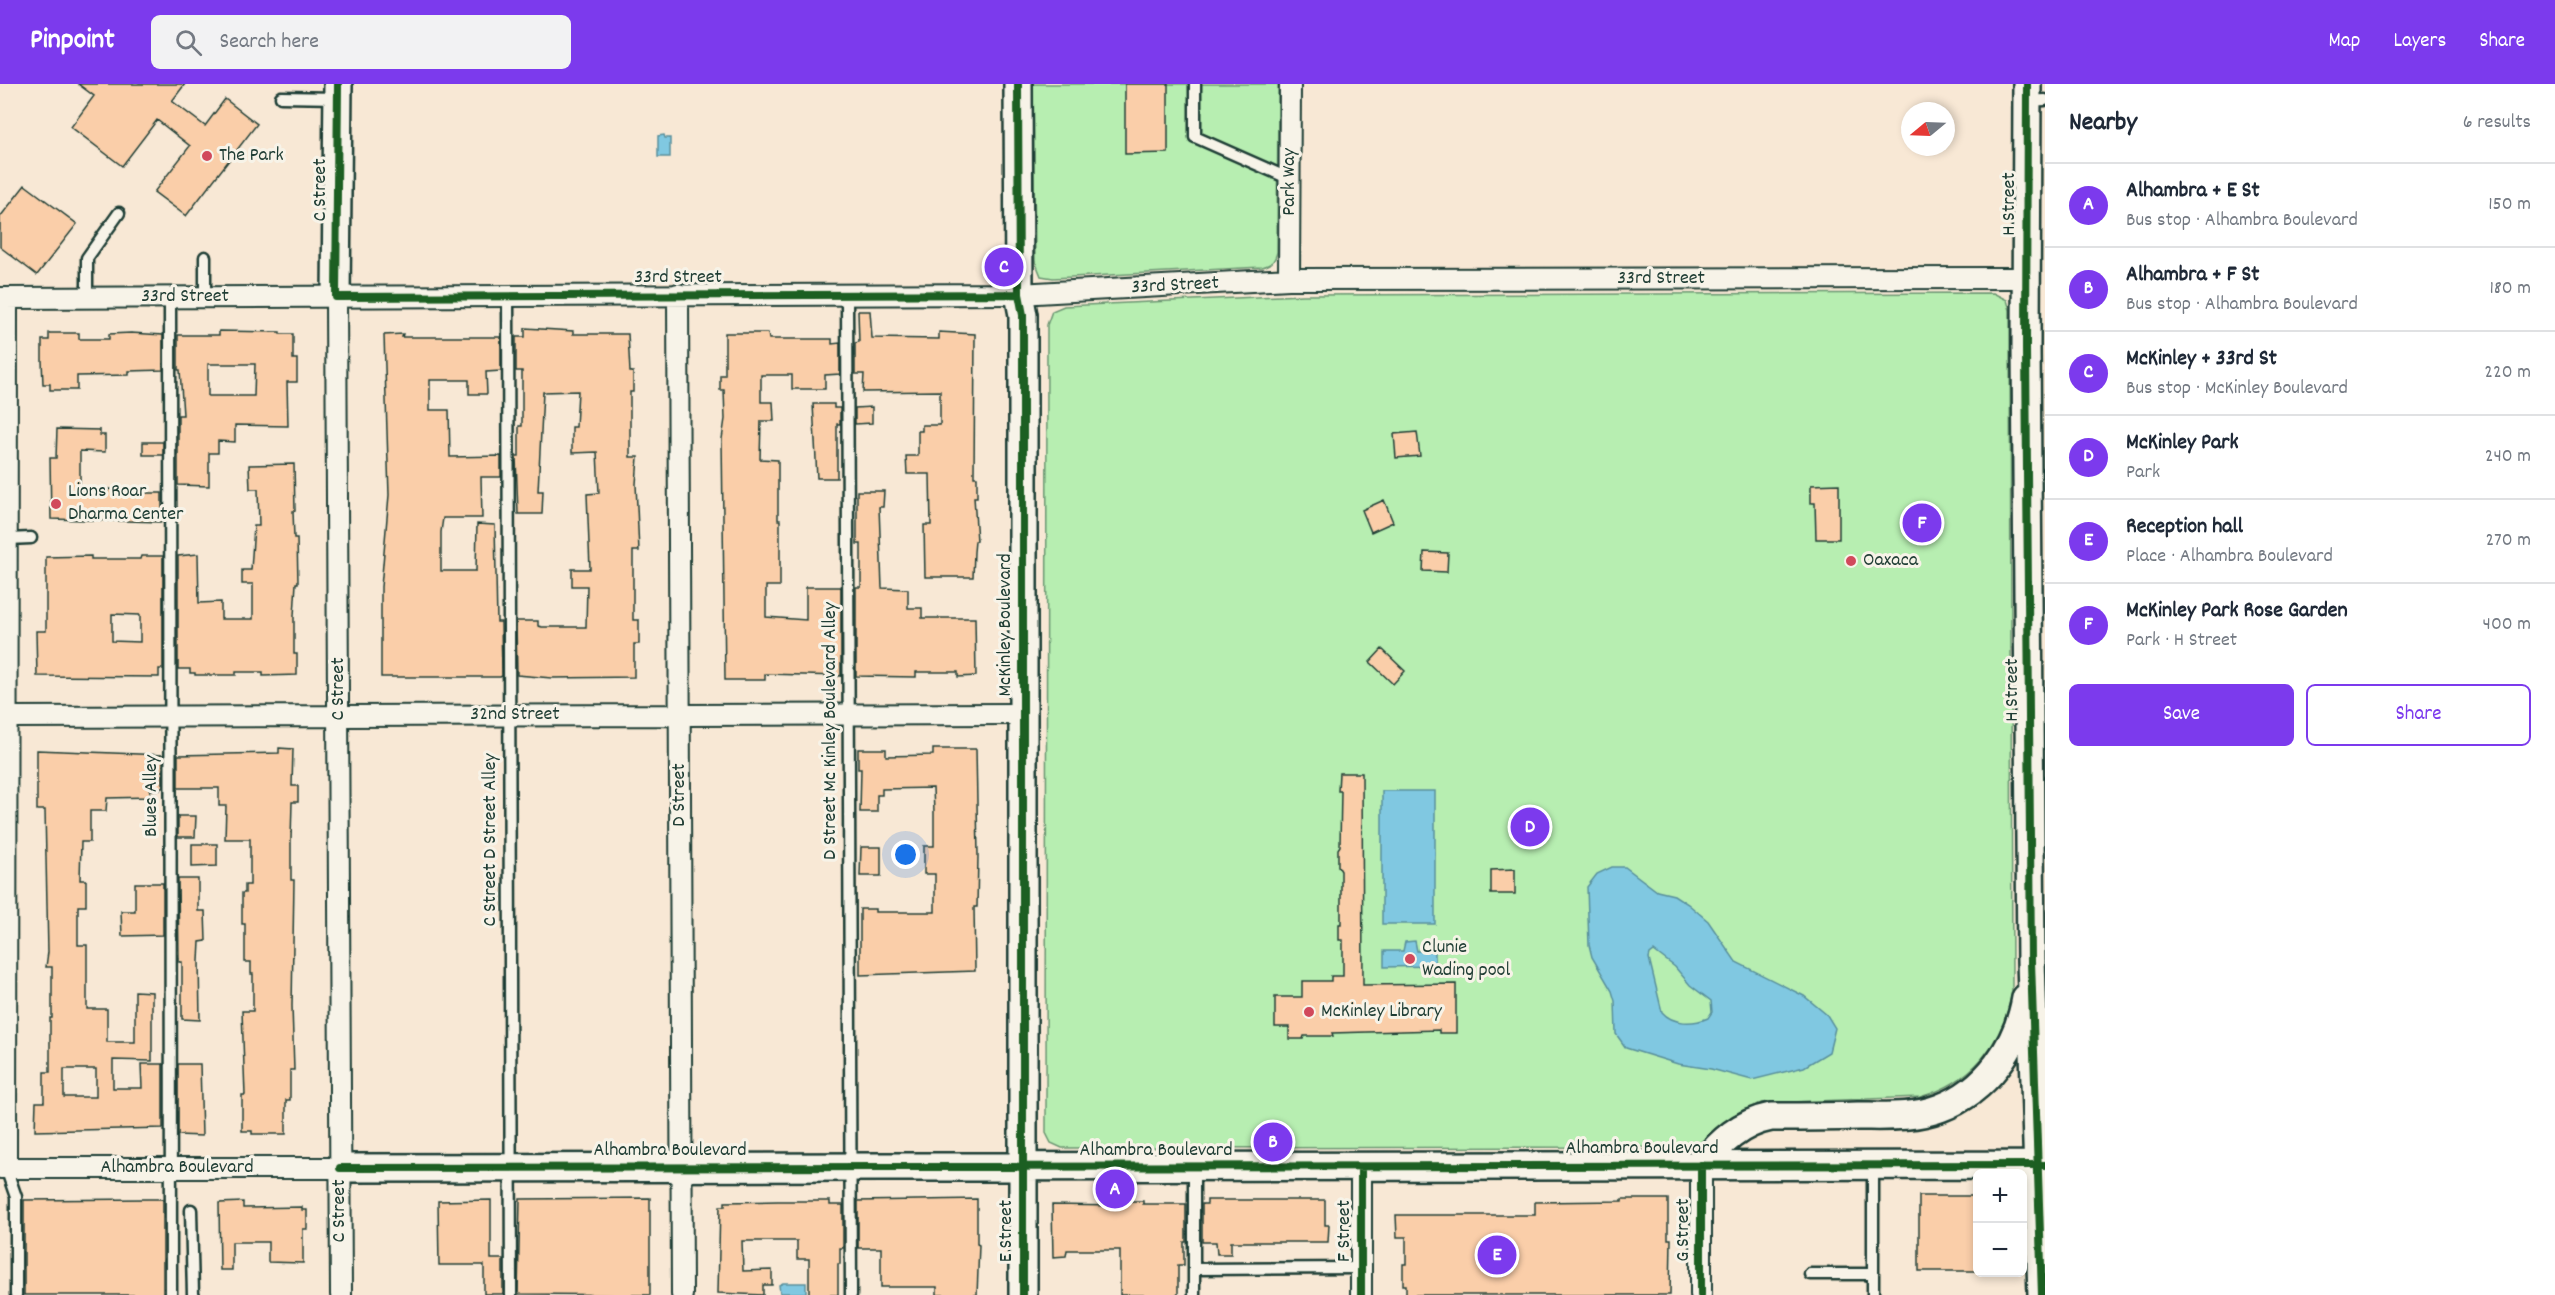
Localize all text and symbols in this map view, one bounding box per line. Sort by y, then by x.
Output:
search box [151,15,571,69]
text: Pinpoint [30,22,115,62]
icon: search [172,26,205,59]
text: Search here [220,27,319,58]
text: Map [2329,27,2360,57]
text: Layers [2393,27,2446,57]
text: Share [2479,27,2525,57]
north arrow [1901,102,1955,156]
text: Nearby [2069,105,2137,142]
text: 6 results [2463,109,2531,137]
place label: The Park [219,142,284,170]
street label: Park Way [1276,147,1304,216]
marker: The Park [200,149,214,163]
street label: C Street [307,158,335,222]
street label: H Street [1996,172,2024,236]
text: Alhambra + E St [2126,176,2260,207]
text: A [2083,191,2094,219]
text: 150 m [2488,191,2531,219]
text: Bus stop · Alhambra Boulevard [2126,207,2358,235]
pin: C [984,244,1024,290]
text: Alhambra + F St [2126,260,2259,291]
street label: 33rd Street [634,264,722,292]
street label: 33rd Street [1617,265,1705,293]
street label: 33rd Street [1130,270,1220,302]
text: B [2084,275,2093,303]
text: 180 m [2489,275,2531,303]
street label: 33rd Street [141,283,229,311]
text: Bus stop · Alhambra Boulevard [2126,291,2358,319]
text: McKinley + 33rd St [2126,344,2277,375]
text: C [2084,359,2093,387]
text: 220 m [2484,359,2531,387]
text: Bus stop · McKinley Boulevard [2126,375,2348,403]
text: McKinley Park [2126,428,2238,459]
text: D [2083,443,2094,471]
text: 240 m [2485,443,2531,471]
text: Park [2126,459,2160,487]
place label: Lions Roar Dharma Center [68,478,184,529]
marker: Lions Roar Dharma Center [49,497,63,511]
pin: F [1902,500,1942,546]
text: Reception hall [2126,512,2243,543]
text: E [2084,527,2093,555]
text: 270 m [2485,527,2531,555]
text: Place · Alhambra Boulevard [2126,543,2333,571]
place label: Oaxaca [1863,547,1919,575]
street label: McKinley Boulevard [992,553,1020,697]
marker: Oaxaca [1844,554,1858,568]
text: McKinley Park Rose Garden [2126,596,2348,627]
street label: D Street Mc Kinley Boulevard Alley [817,601,845,860]
text: F [2084,611,2093,639]
text: 400 m [2483,611,2531,639]
text: Park · H Street [2126,627,2237,655]
street label: C Street [325,657,353,721]
street label: H Street [1999,658,2027,722]
button: Save [2069,684,2294,746]
button: Share [2306,684,2531,746]
street label: 32nd Street [470,701,560,729]
street label: C Street D Street Alley [477,753,505,927]
street label: Blues Alley [138,754,166,837]
street label: D Street [666,763,694,827]
pin: D [1510,804,1550,850]
your location [891,840,920,869]
place label: Clunie Wading pool [1422,934,1511,985]
marker: Clunie Wading pool [1403,952,1417,966]
place label: McKinley Library [1321,998,1443,1026]
marker: McKinley Library [1302,1005,1316,1019]
pin: B [1254,1120,1292,1164]
street label: Alhambra Boulevard [1565,1135,1719,1163]
street label: Alhambra Boulevard [593,1137,747,1165]
street label: Alhambra Boulevard [1079,1137,1233,1165]
street label: Alhambra Boulevard [100,1154,254,1182]
pin: A [1096,1166,1134,1212]
map controls [1973,1169,2027,1277]
button: + [1973,1169,2027,1223]
street label: C Street [326,1179,354,1243]
street label: G Street [1670,1198,1698,1262]
street label: E Street [993,1200,1021,1262]
street label: F Street [1331,1200,1359,1262]
button: − [1973,1223,2027,1277]
pin: E [1478,1232,1516,1278]

